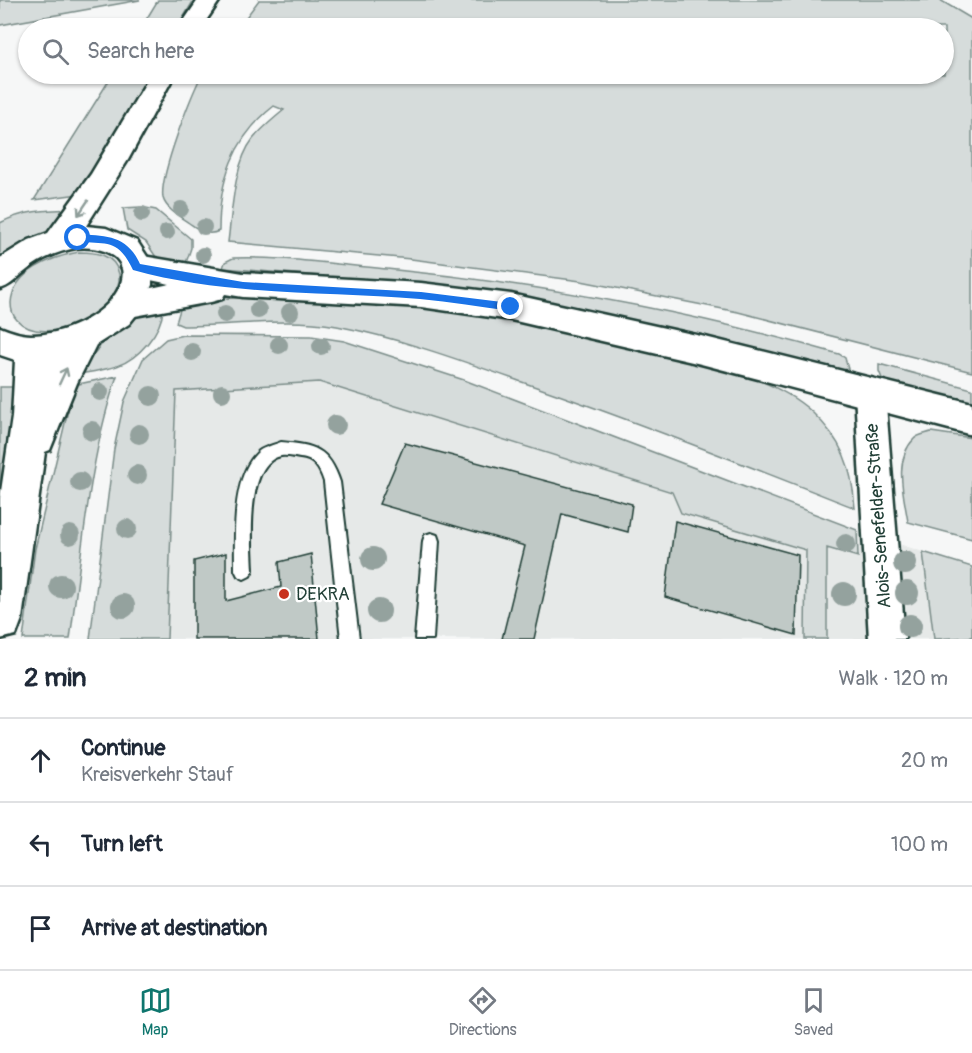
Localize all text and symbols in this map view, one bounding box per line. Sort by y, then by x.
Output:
search box [18,18,954,84]
icon: search [39,35,72,68]
text: Search here [87,37,194,65]
one-way arrow [77,199,89,216]
route start [64,224,90,250]
route end [497,293,523,319]
one-way arrow [57,368,69,386]
street label: Alois-Senefelder-Straße [861,423,896,609]
place label: DEKRA [296,583,350,606]
marker: DEKRA [277,587,291,601]
text: 2 min [24,662,86,694]
text: Walk · 120 m [839,666,948,691]
text: Continue [81,734,165,762]
icon: ahead [24,744,57,777]
text: 20 m [901,748,948,773]
text: Kreisverkehr Stauf [81,762,234,787]
icon: left [24,828,57,861]
text: Turn left [81,830,163,858]
text: 100 m [891,832,948,857]
icon: arrive [24,912,57,945]
text: Arrive at destination [81,914,267,942]
tab: Map [139,984,172,1040]
tab: Directions [449,984,517,1040]
tab: Saved [794,984,833,1040]

